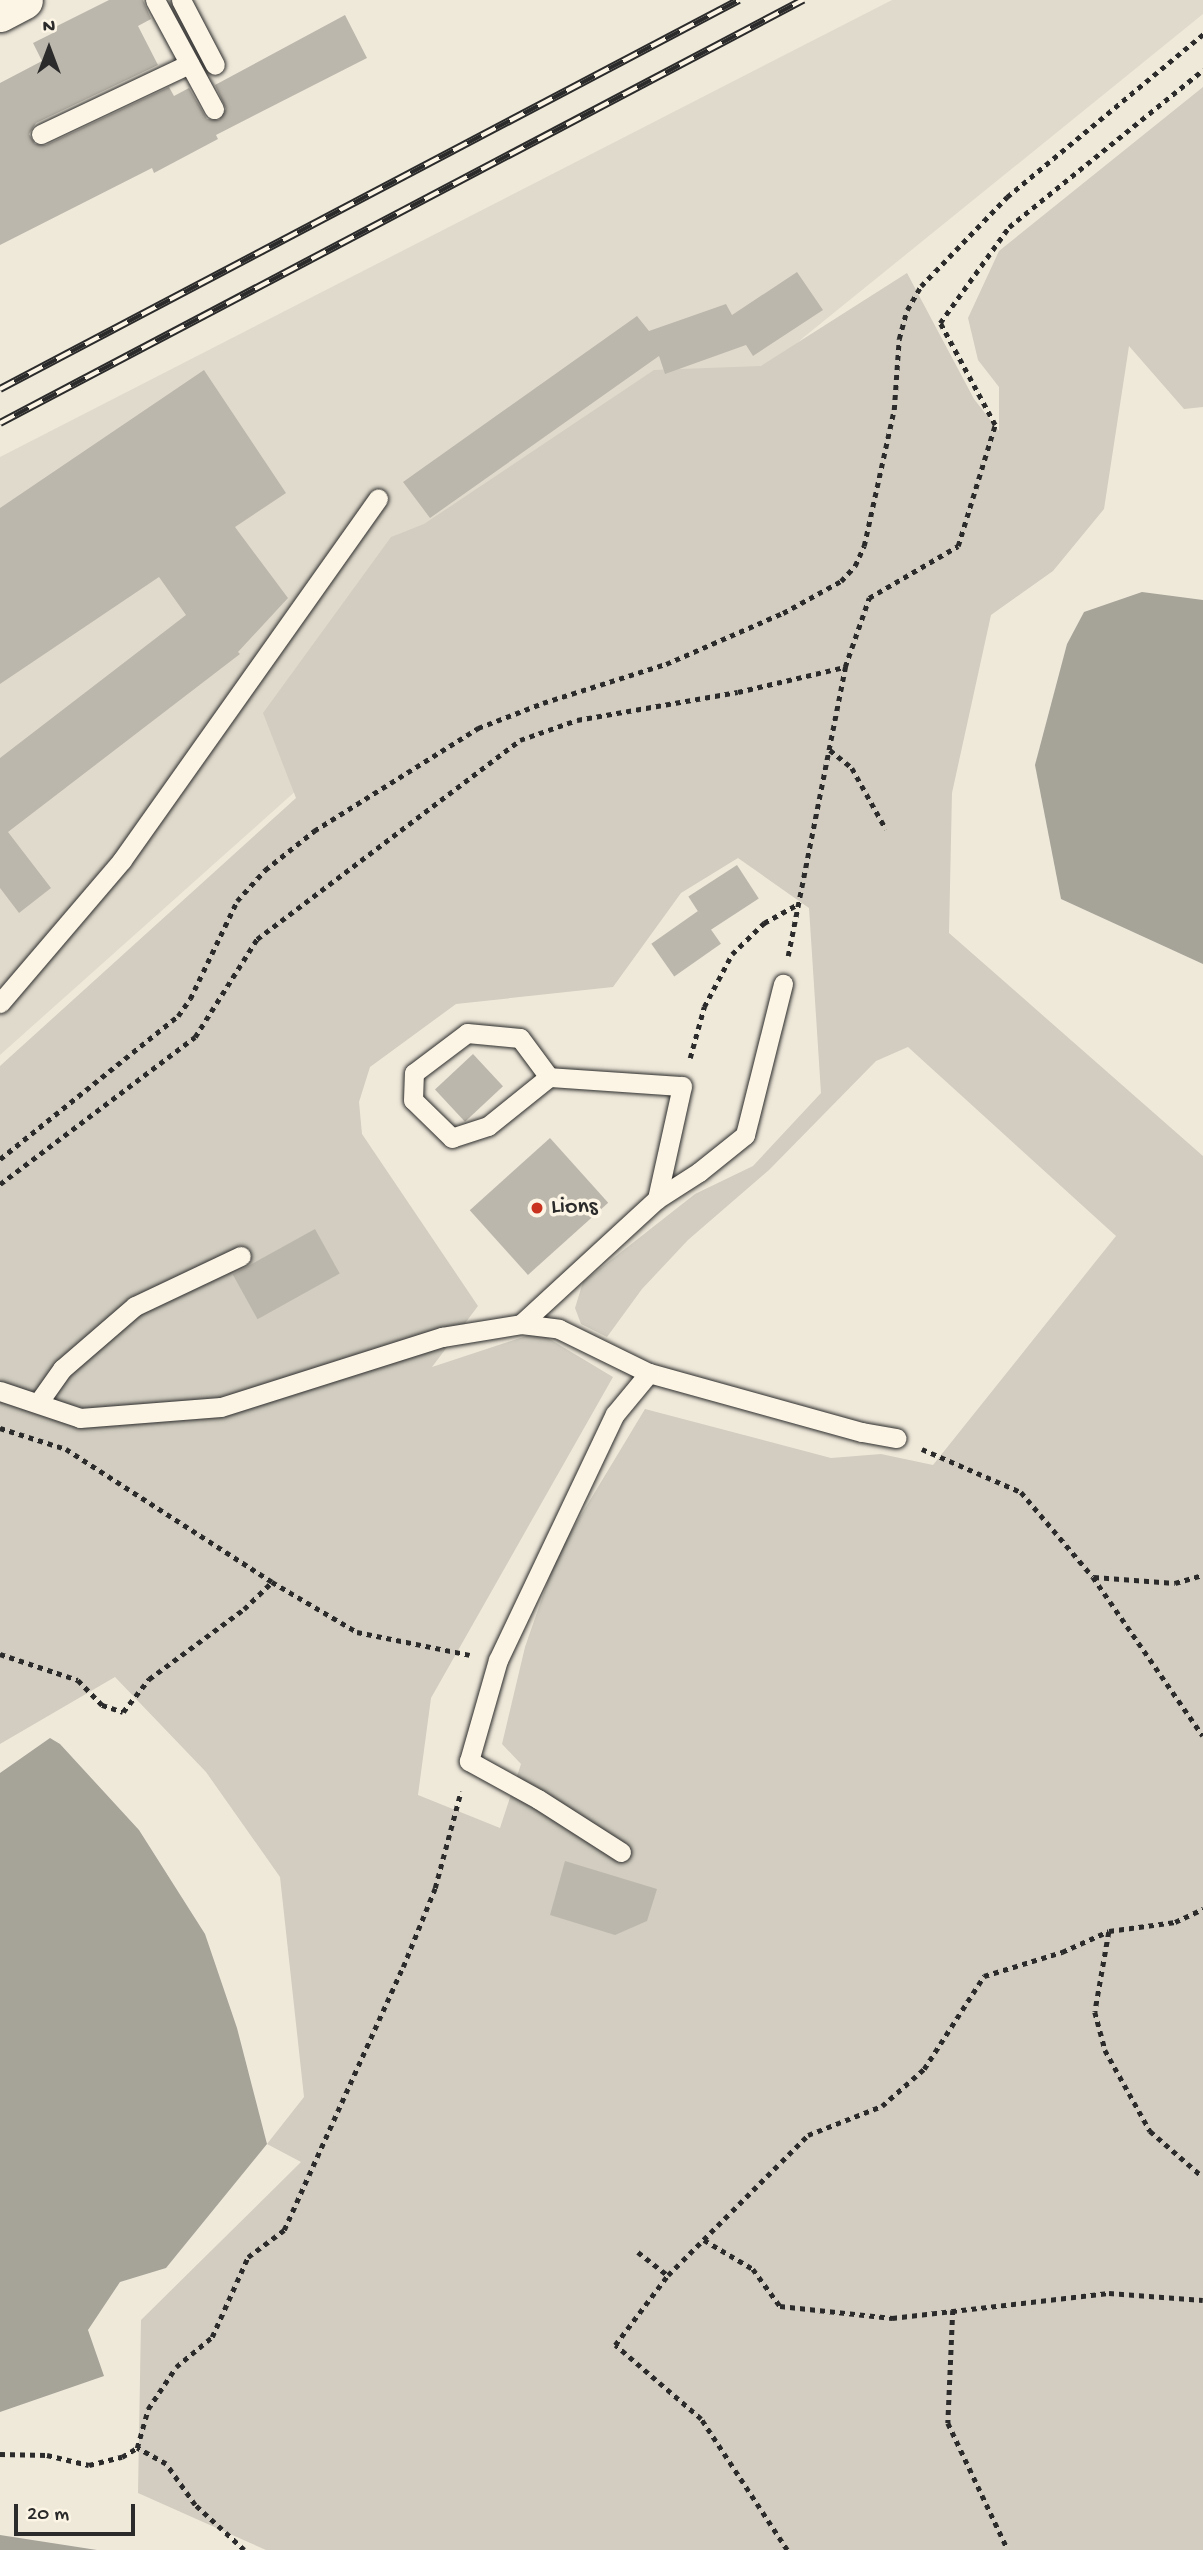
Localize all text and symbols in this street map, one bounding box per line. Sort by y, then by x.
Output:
north arrow [14,14,84,84]
text: N [43,16,55,39]
place label: Lions [551,1194,598,1222]
marker: Lions [529,1200,545,1216]
scale bar [18,2490,138,2534]
text: 20 m [27,2503,69,2528]

